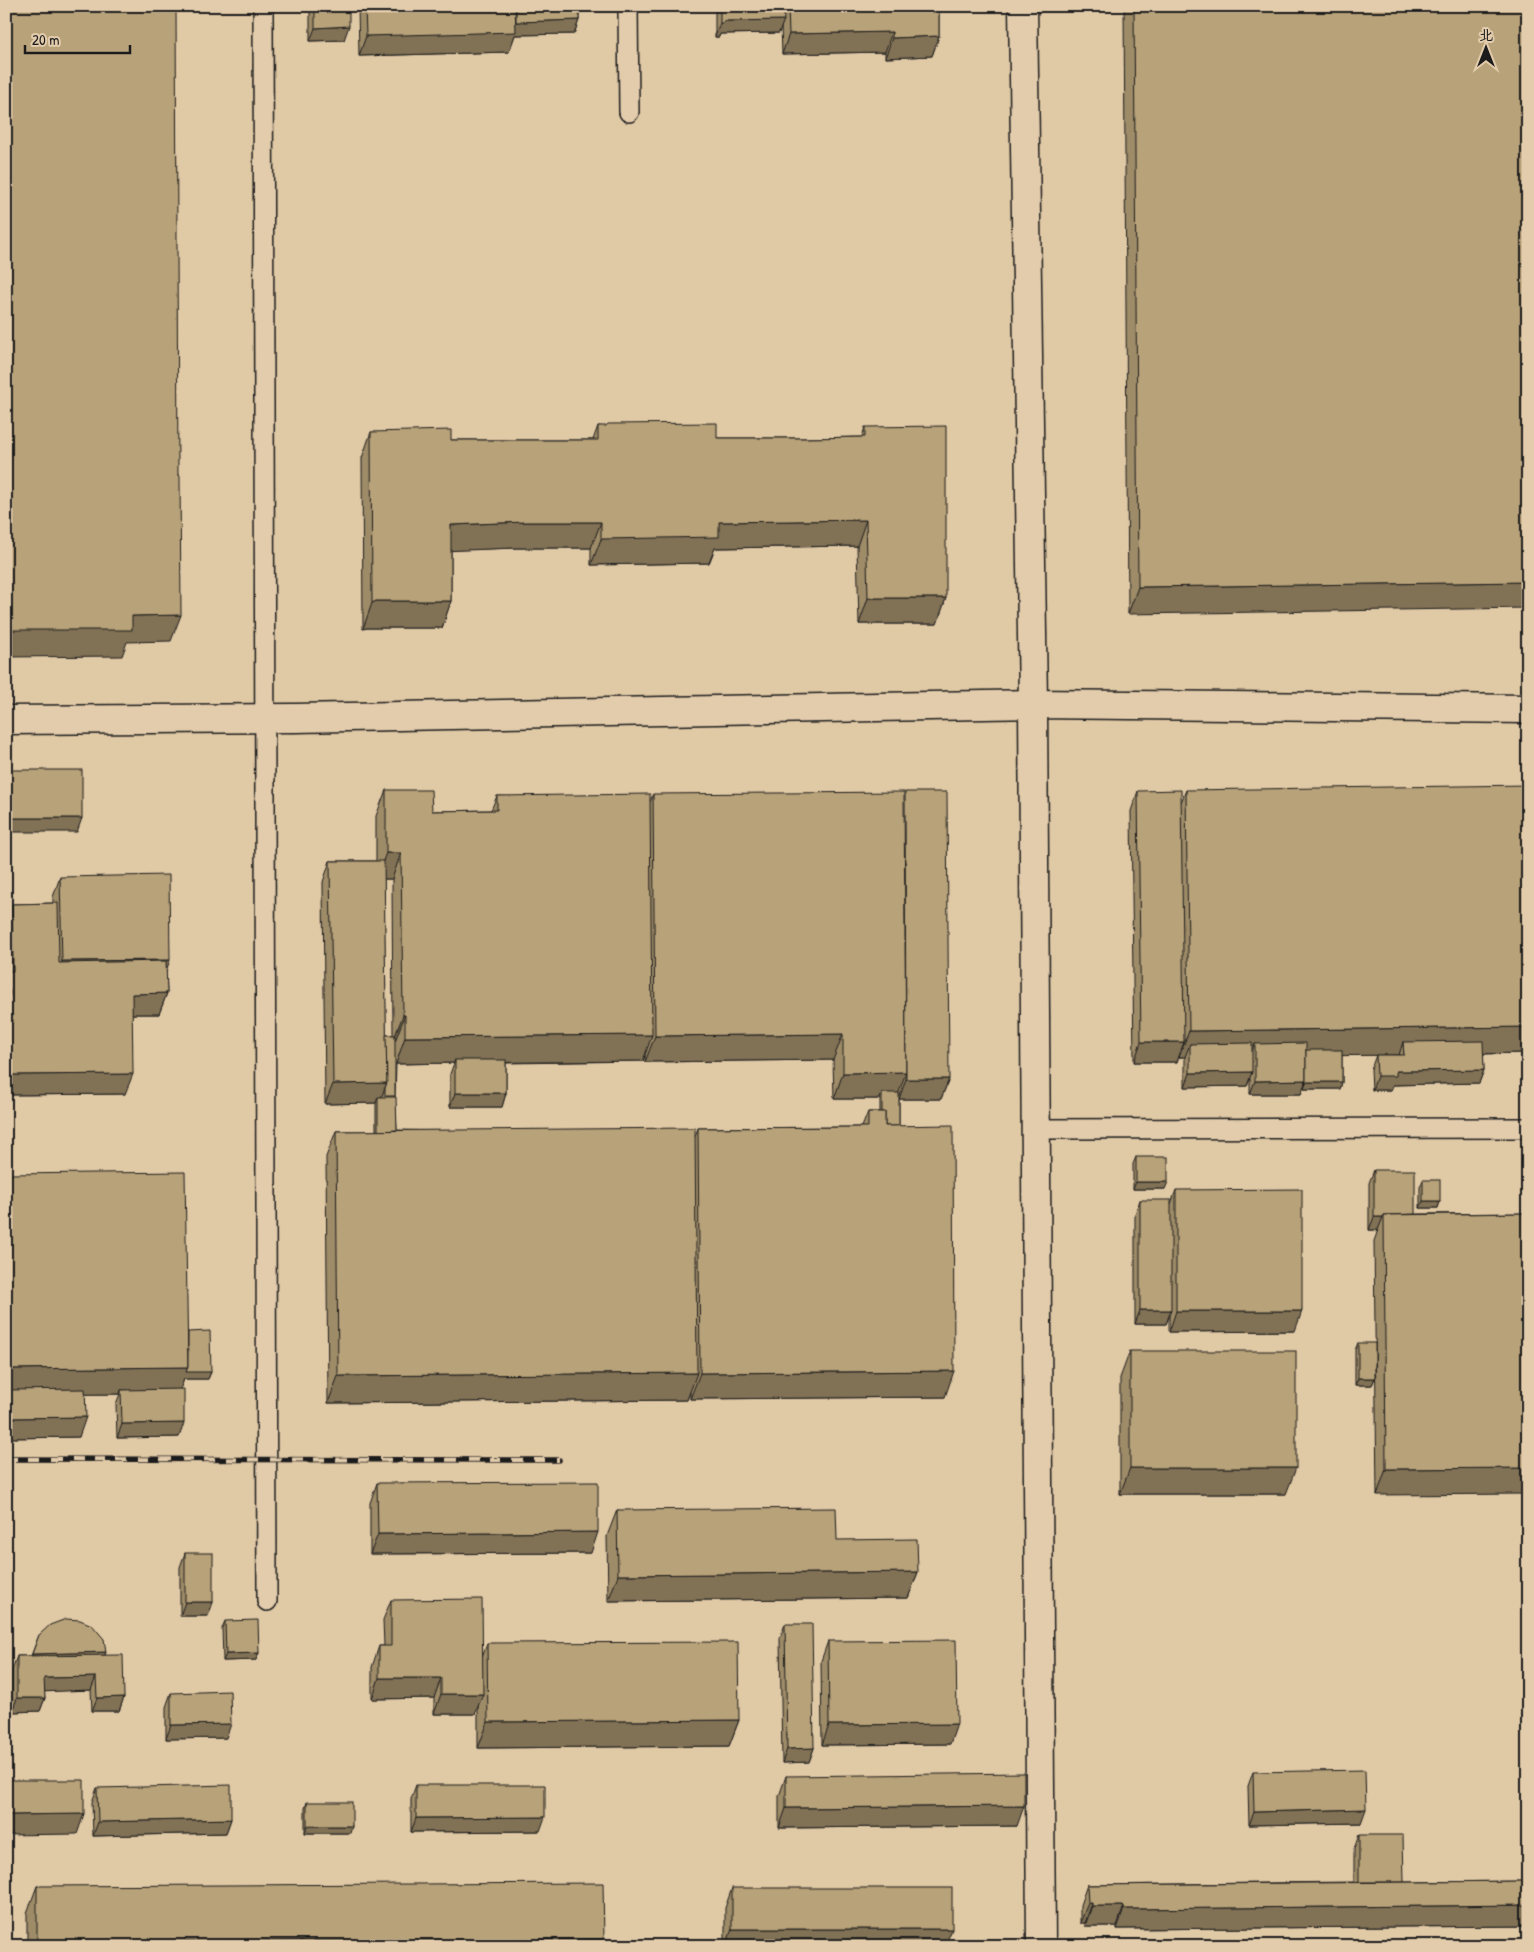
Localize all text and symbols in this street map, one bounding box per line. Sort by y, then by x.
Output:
scale bar [25,22,130,54]
north arrow [1462,22,1512,72]
text: 北 [1479,25,1493,44]
text: 20 m [32,29,59,50]

